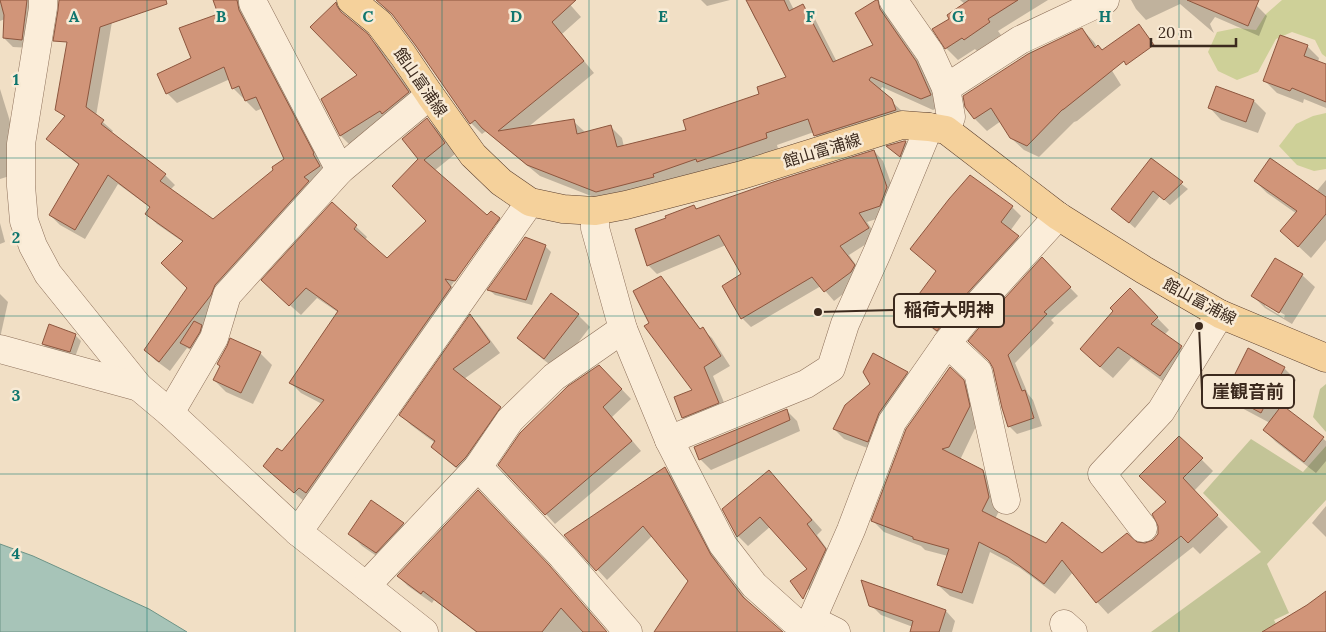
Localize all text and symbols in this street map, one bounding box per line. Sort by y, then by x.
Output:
text: A [69,6,80,26]
text: B [216,6,227,26]
text: C [362,6,374,26]
text: D [510,6,522,26]
text: E [658,6,668,26]
text: F [805,6,815,26]
text: G [952,6,964,26]
text: H [1099,6,1112,26]
scale bar [1151,15,1236,47]
text: 20 m [1158,23,1193,42]
street label: 館山富浦線 [390,43,452,121]
text: 1 [13,69,19,89]
street label: 館山富浦線 [781,129,863,171]
text: 2 [12,227,20,247]
street label: 館山富浦線 [1160,273,1240,329]
callout: 稲荷大明神 [894,294,1004,327]
text: 稲荷大明神 [904,298,994,321]
callout: 崖観音前 [1202,375,1294,408]
text: 崖観音前 [1212,380,1284,403]
text: 3 [12,385,21,405]
text: 4 [12,543,21,563]

